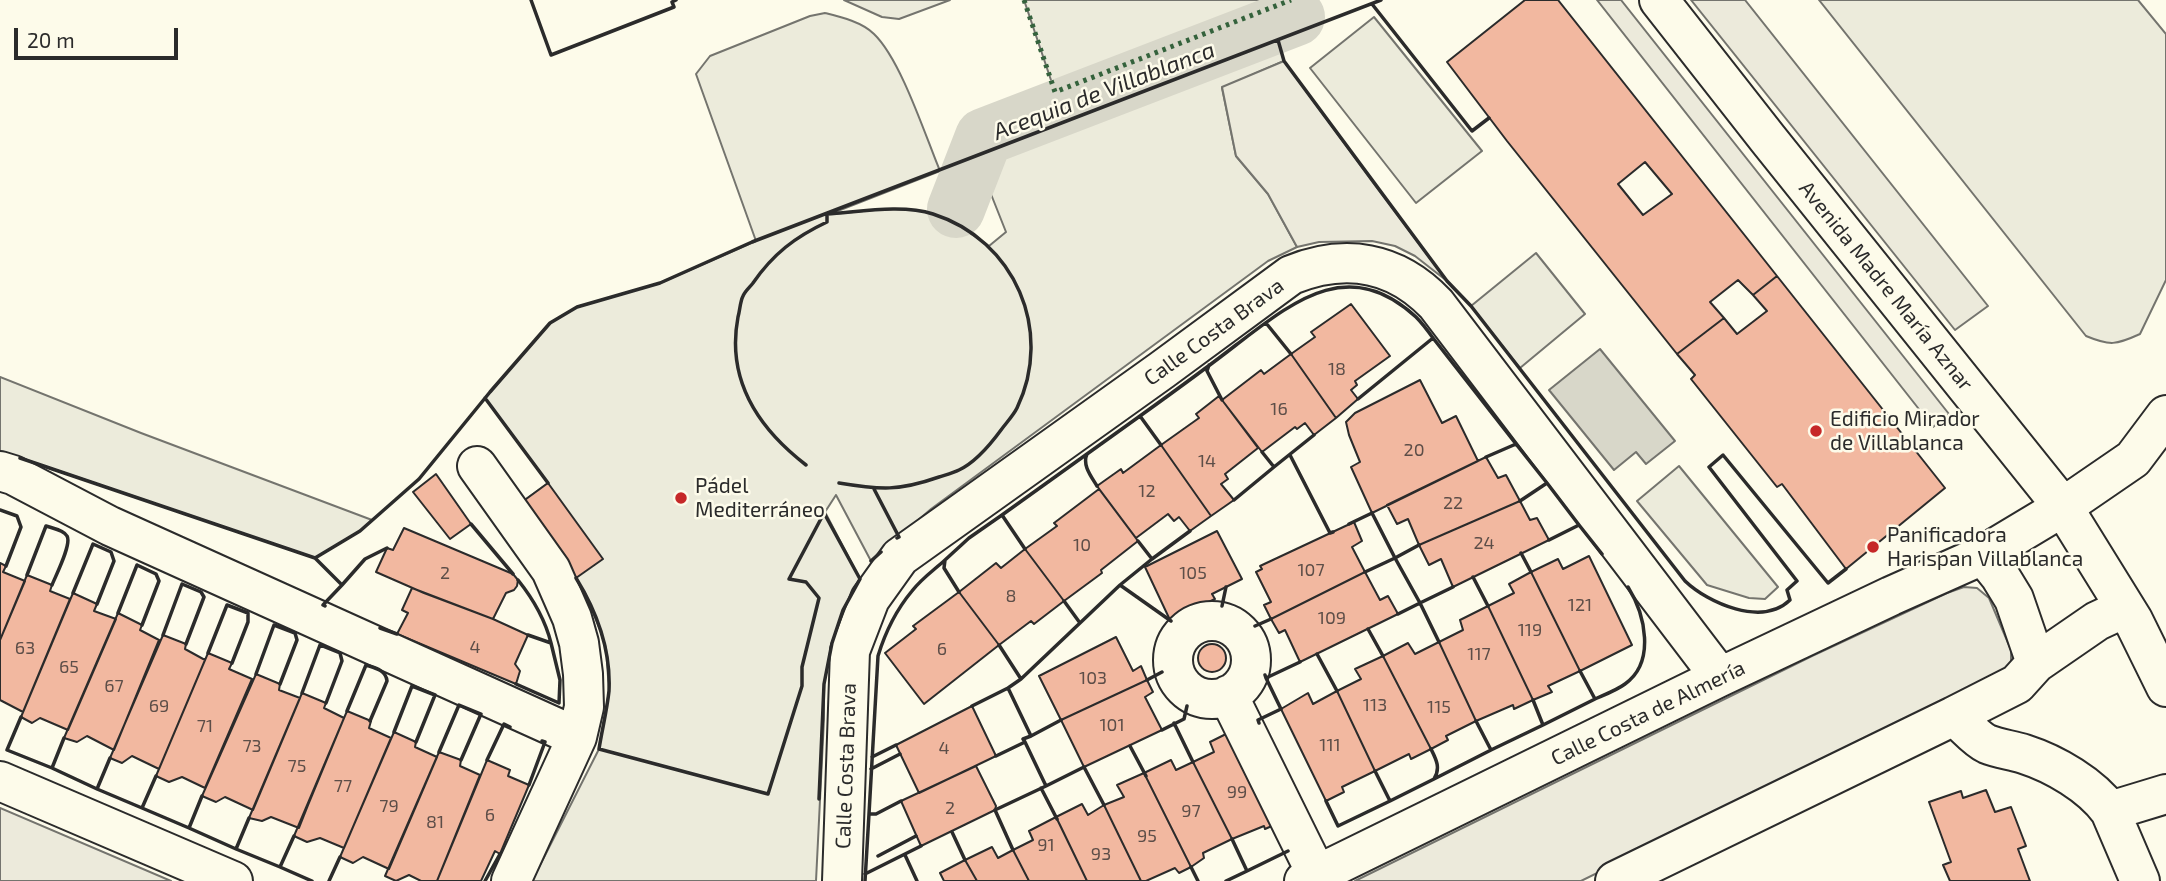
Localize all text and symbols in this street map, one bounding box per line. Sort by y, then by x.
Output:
scale bar [18,14,182,58]
text: 20 m [27,27,75,52]
water label: Acequia de Villablanca [989,36,1219,146]
street label: Avenida Madre María Aznar [1794,176,1978,396]
street label: Calle Costa Brava [1139,273,1289,391]
house number: 18 [1328,358,1346,380]
house number: 16 [1270,398,1288,420]
place label: Edificio Mirador de Villablanca [1830,406,1980,456]
marker: Edificio Mirador de Villablanca [1808,423,1824,439]
house number: 20 [1404,439,1424,461]
house number: 14 [1198,450,1216,472]
place label: Pádel Mediterráneo [695,473,825,523]
house number: 12 [1138,480,1156,502]
marker: Pádel Mediterráneo [673,490,689,506]
house number: 22 [1443,492,1463,514]
place label: Panificadora Harispan Villablanca [1887,522,2083,572]
house number: 24 [1473,532,1495,554]
house number: 10 [1073,534,1091,556]
marker: Panificadora Harispan Villablanca [1865,539,1881,555]
house number: 107 [1297,559,1325,581]
house number: 2 [440,562,450,584]
house number: 105 [1179,562,1207,584]
house number: 8 [1006,585,1016,607]
house number: 121 [1568,594,1592,616]
house number: 109 [1318,607,1346,629]
house number: 119 [1518,619,1542,641]
house number: 4 [469,636,481,658]
house number: 63 [15,637,35,659]
house number: 6 [937,638,947,660]
house number: 117 [1467,643,1491,665]
street label: Calle Costa de Almería [1547,655,1749,771]
house number: 65 [59,656,79,678]
house number: 103 [1079,667,1107,689]
house number: 67 [104,675,124,697]
street label: Calle Costa Brava [831,682,861,850]
house number: 113 [1363,694,1387,716]
house number: 69 [149,695,169,717]
house number: 115 [1427,696,1451,718]
house number: 101 [1099,714,1125,736]
house number: 71 [197,715,213,737]
house number: 111 [1319,734,1341,756]
house number: 73 [242,735,262,757]
house number: 4 [938,737,950,759]
house number: 75 [288,755,306,777]
house number: 77 [334,775,352,797]
house number: 99 [1227,781,1247,803]
house number: 79 [379,795,399,817]
house number: 2 [945,797,955,819]
house number: 97 [1181,800,1201,822]
house number: 6 [485,804,495,826]
house number: 81 [426,811,444,833]
house number: 95 [1137,825,1157,847]
house number: 91 [1037,834,1055,856]
house number: 93 [1091,843,1111,865]

